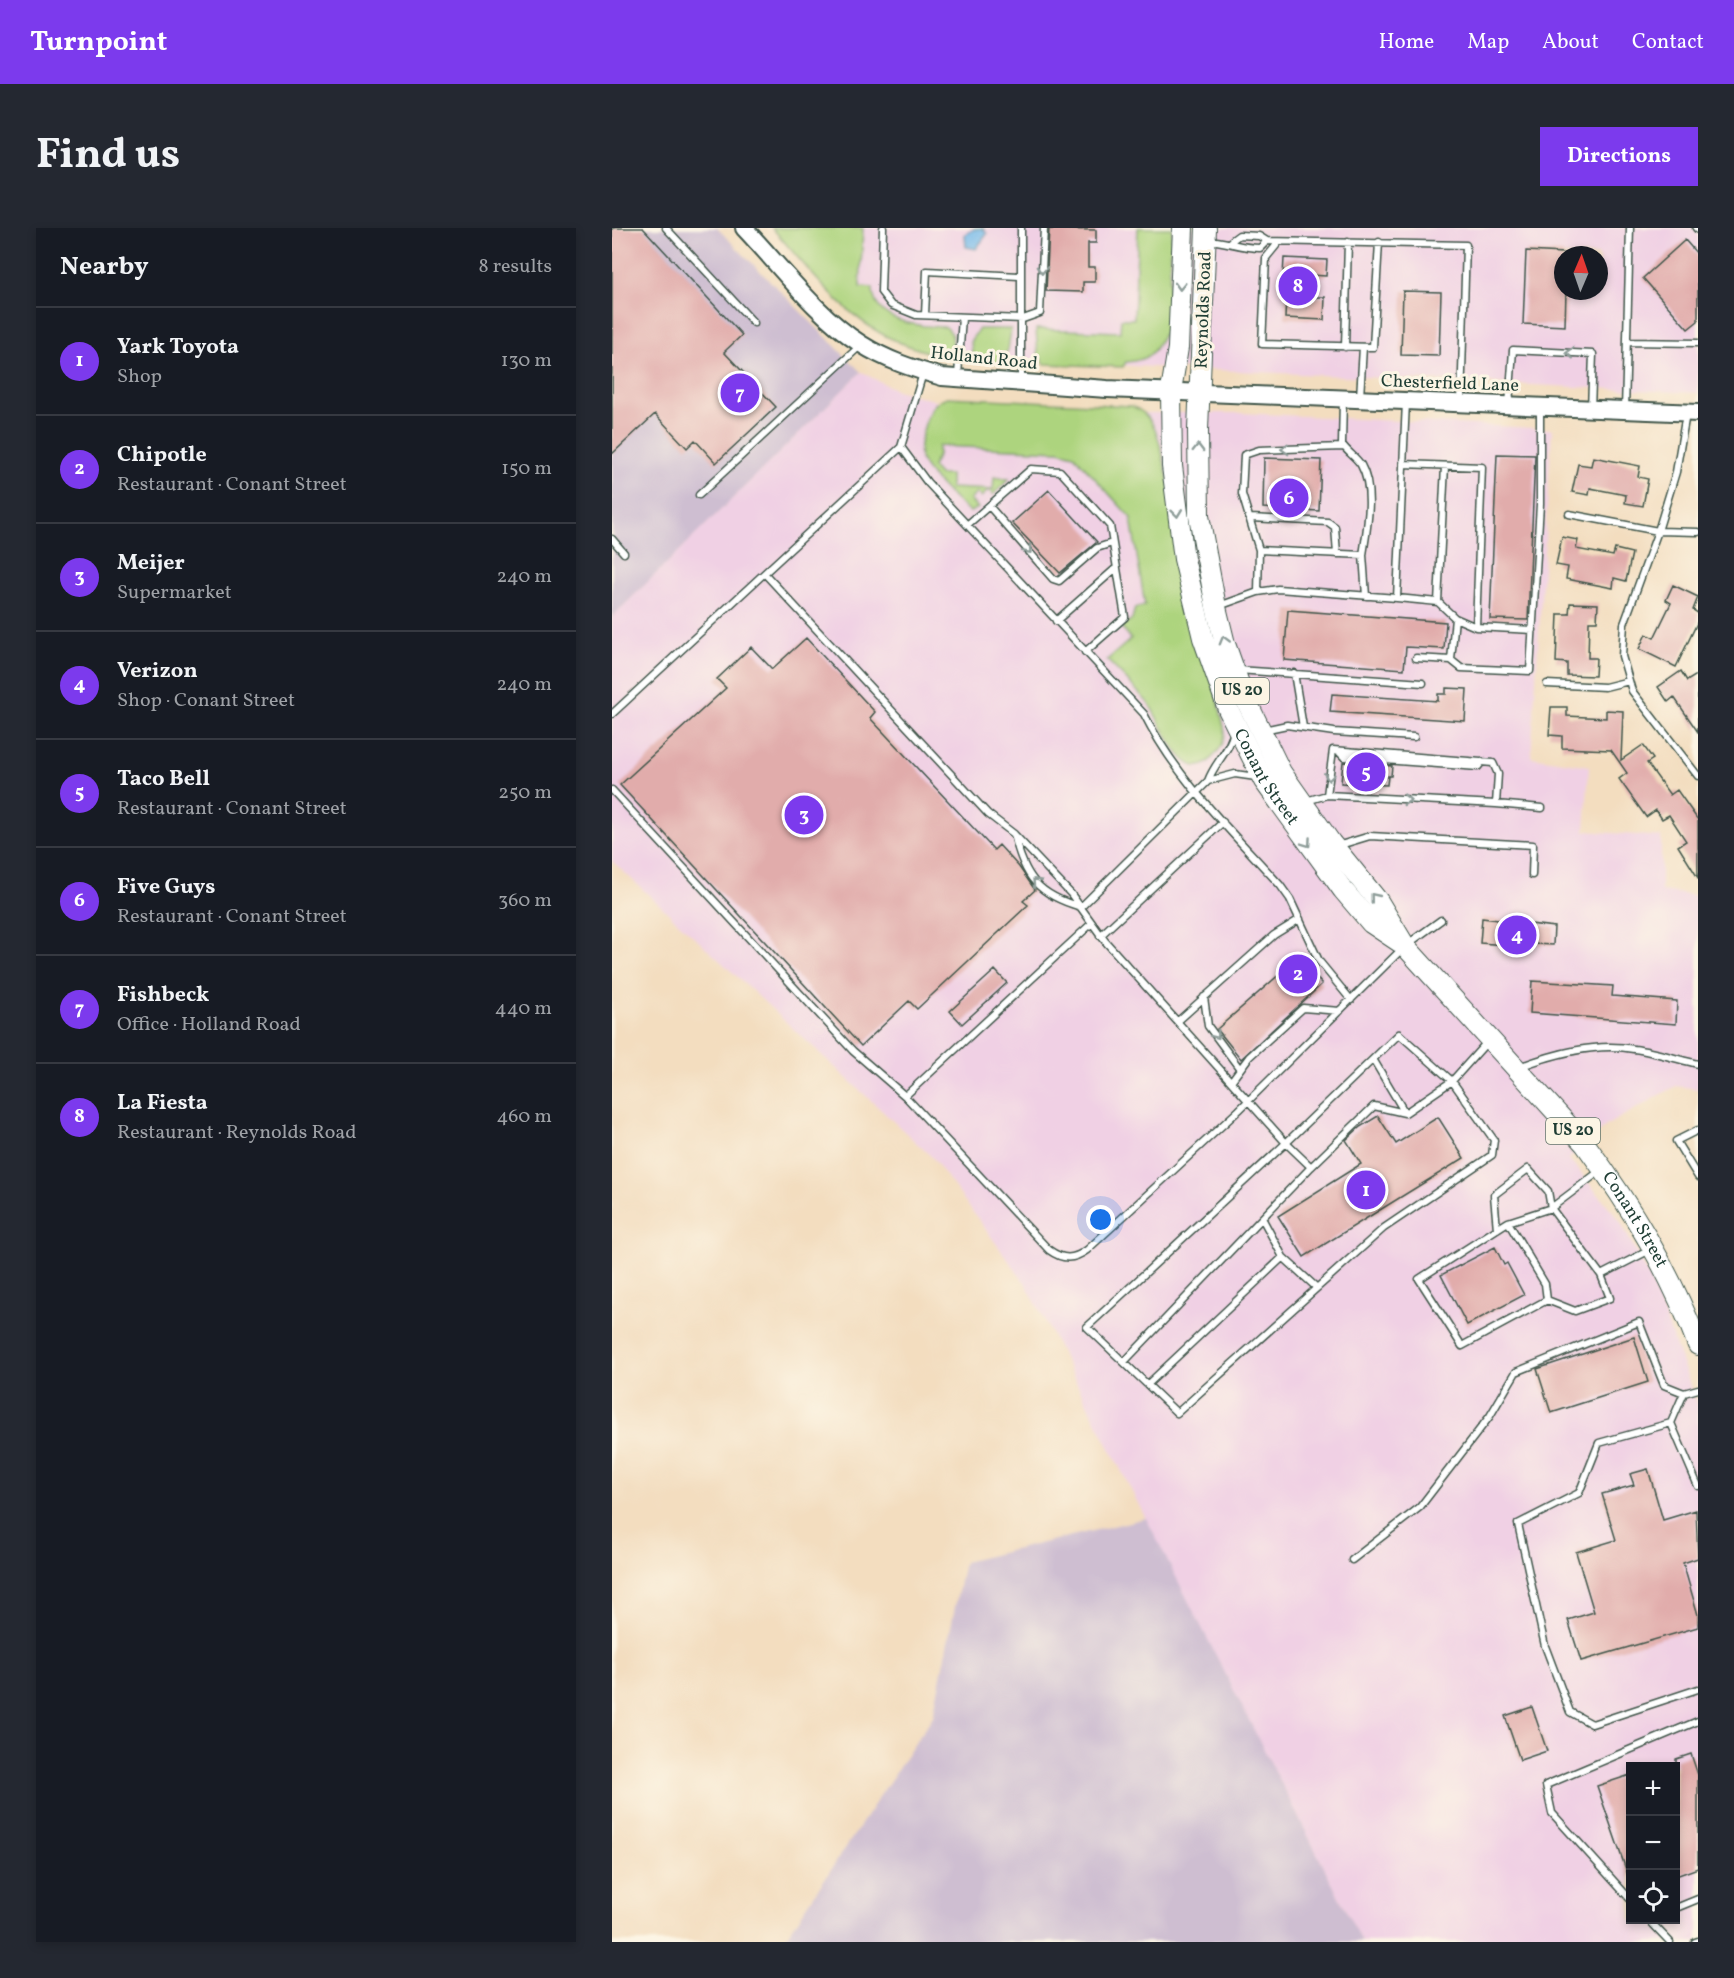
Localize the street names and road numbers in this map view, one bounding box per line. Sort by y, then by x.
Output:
street label: Reynolds Road [1189,251,1219,369]
street label: Holland Road [929,341,1039,377]
street label: Chesterfield Lane [1380,369,1520,399]
road number: US 20 [1215,678,1269,704]
street label: Conant Street [1227,724,1305,830]
road number: US 20 [1546,1118,1600,1144]
street label: Conant Street [1596,1166,1674,1272]

